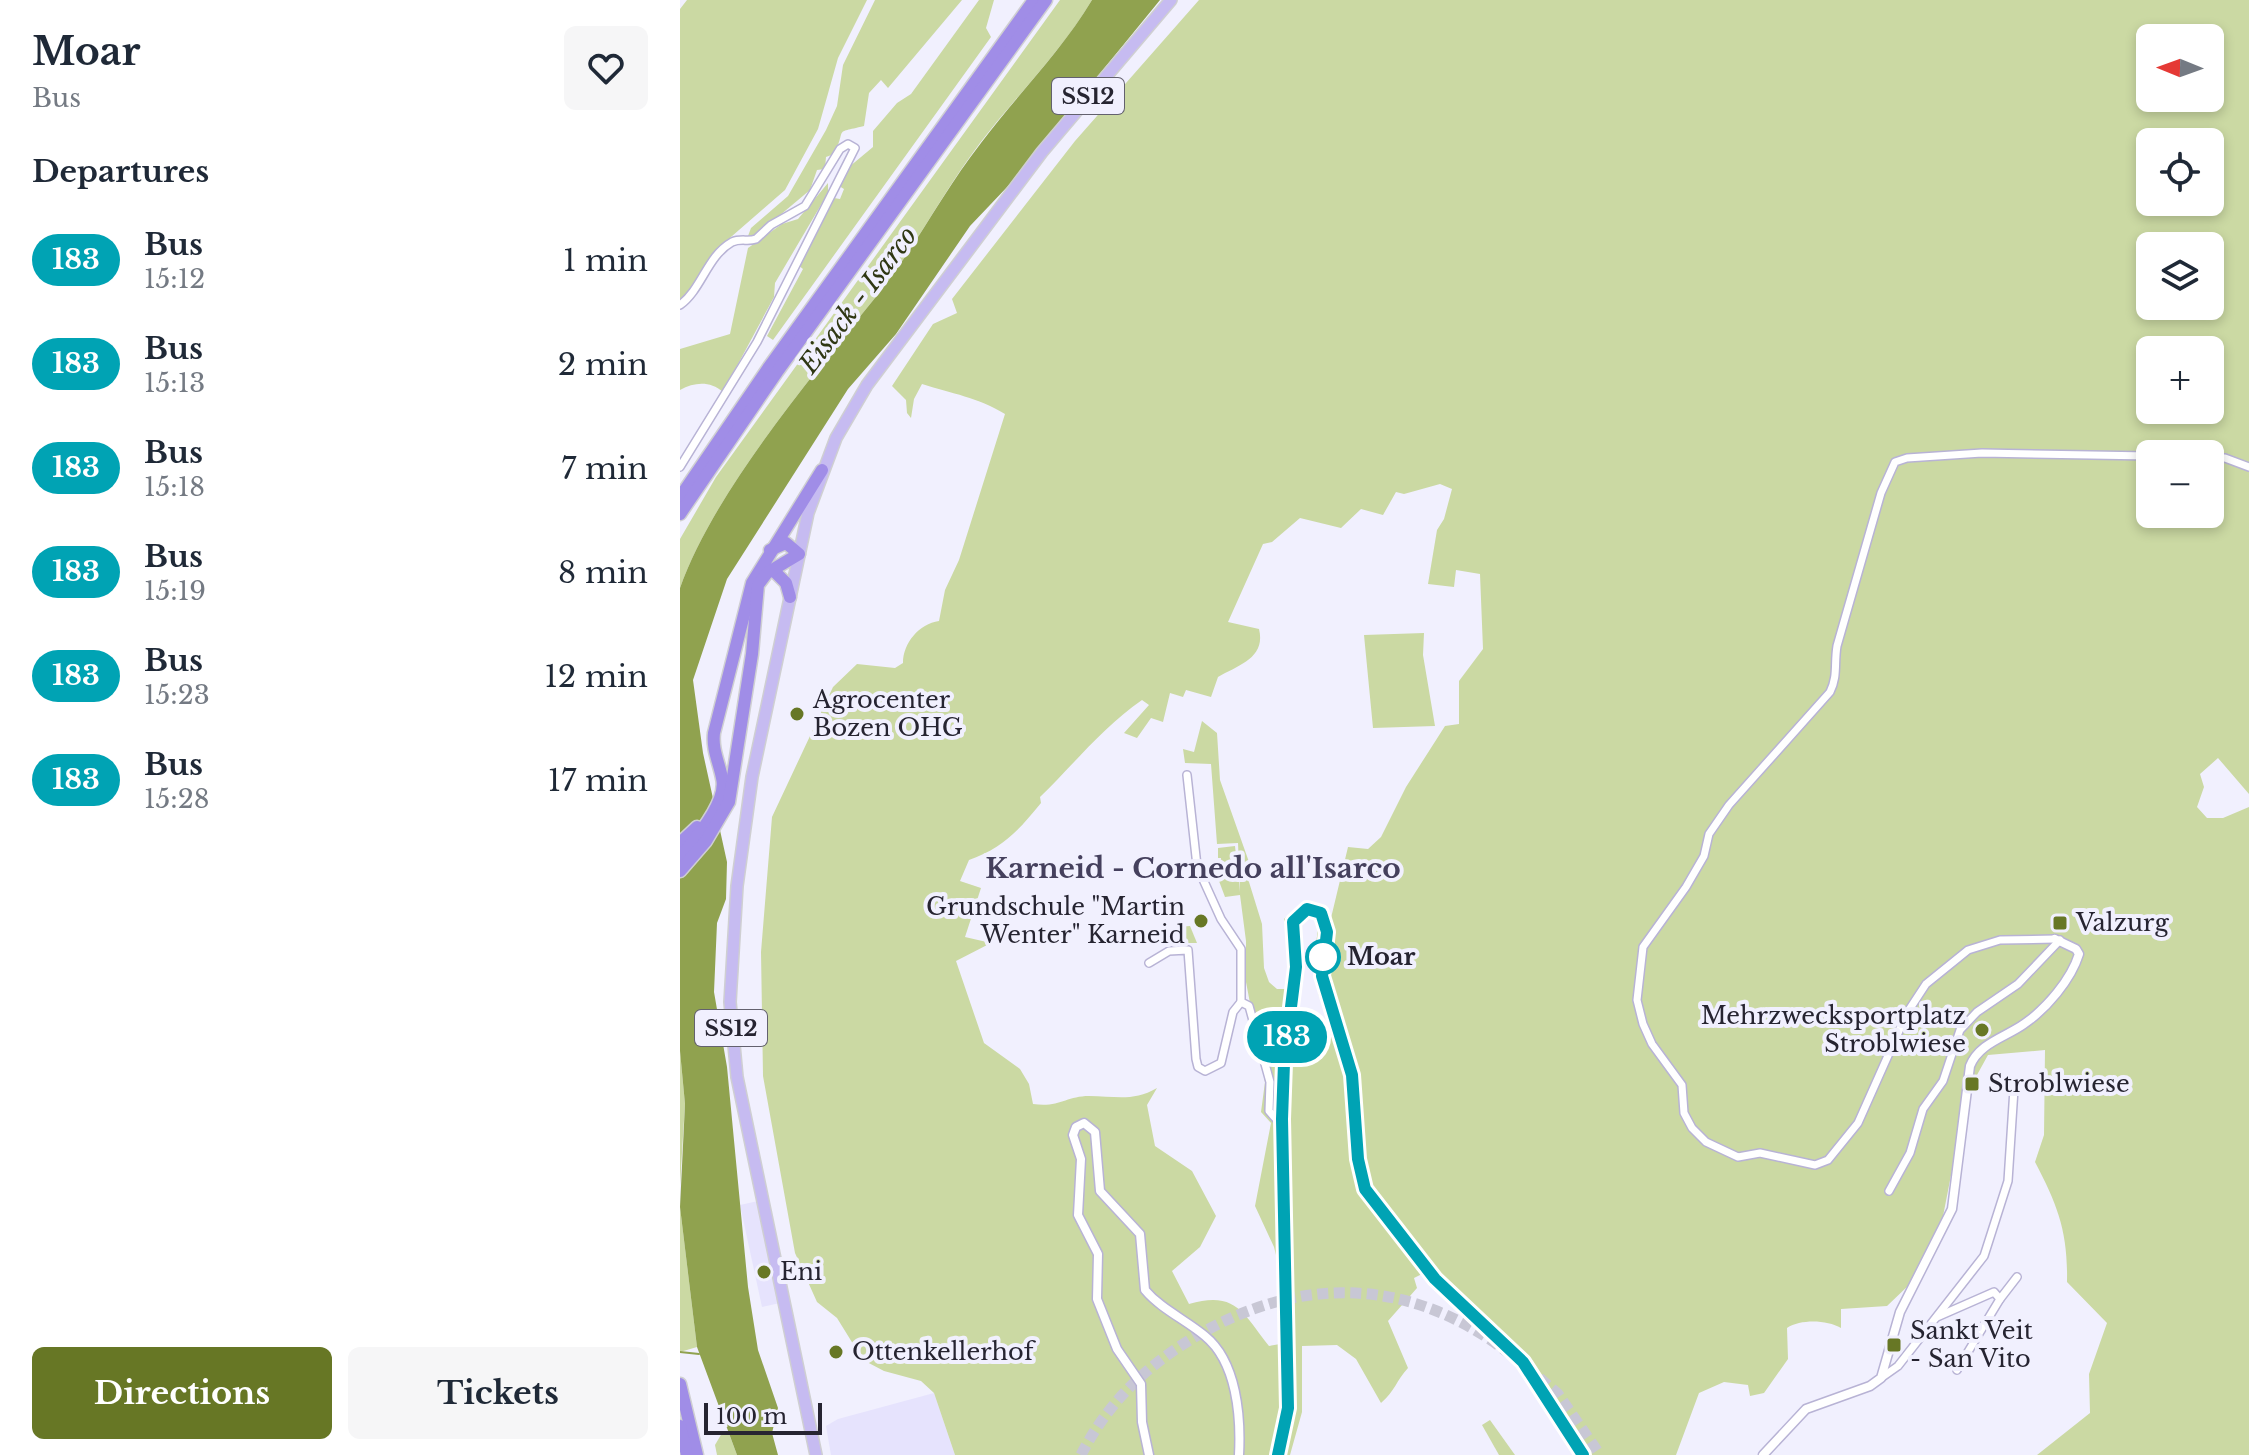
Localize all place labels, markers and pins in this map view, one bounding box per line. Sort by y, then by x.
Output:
place label: Agrocenter Bozen OHG [812,685,963,742]
marker: Agrocenter Bozen OHG [788,705,806,723]
place label: Grundschule "Martin Wenter" Karneid [926,892,1185,949]
place label: Valzurg [2075,908,2170,937]
marker: Grundschule "Martin Wenter" Karneid [1192,912,1210,930]
marker: Valzurg [2051,914,2069,932]
marker: Moar [1306,940,1340,974]
place label: Moar [1347,942,1416,971]
place label: Mehrzwecksportplatz Stroblwiese [1701,1001,1966,1058]
marker: Mehrzwecksportplatz Stroblwiese [1973,1021,1991,1039]
place label: Stroblwiese [1988,1069,2130,1098]
marker: Stroblwiese [1963,1075,1981,1093]
place label: Eni [780,1257,822,1286]
marker: Eni [755,1263,773,1281]
place label: Sankt Veit - San Vito [1910,1316,2033,1373]
marker: Sankt Veit - San Vito [1885,1336,1903,1354]
place label: Ottenkellerhof [852,1337,1037,1366]
marker: Ottenkellerhof [827,1343,845,1361]

